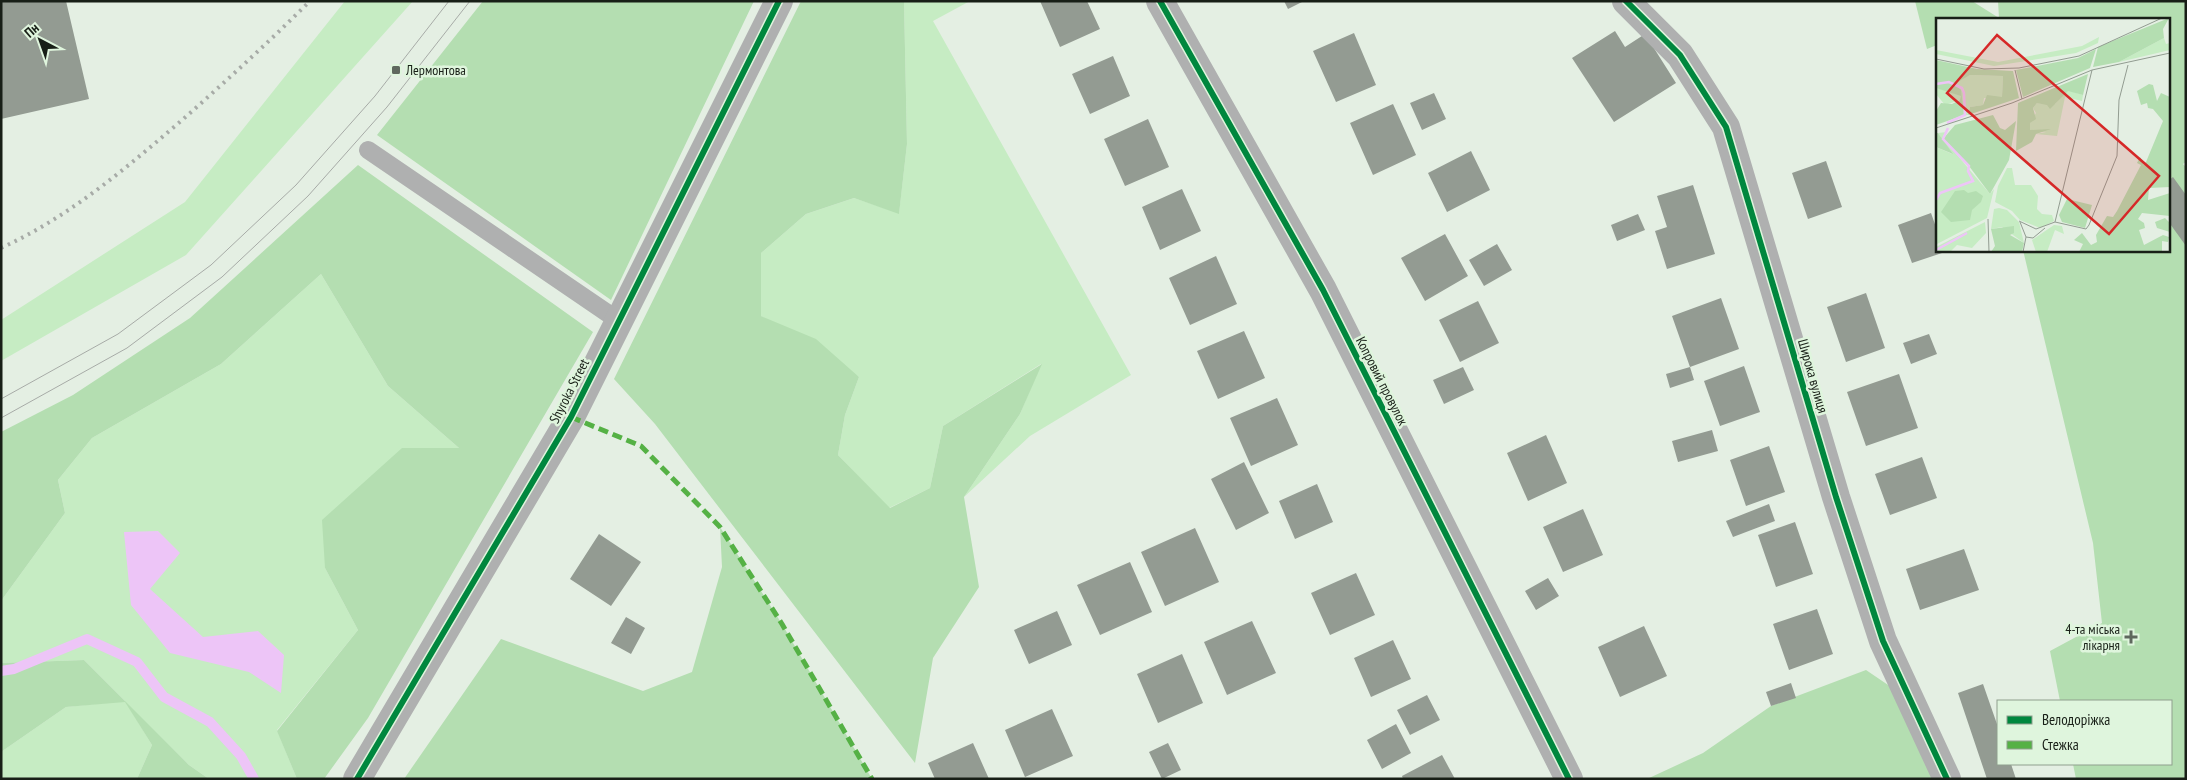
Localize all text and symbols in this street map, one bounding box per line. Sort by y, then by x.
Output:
north arrow [15,15,65,65]
inset map [1936,18,2170,251]
text: Пн [20,19,42,41]
place label: Лермонтова [405,61,466,79]
marker: Лермонтова [390,64,402,76]
street label: Копровий провулок [1352,334,1412,429]
street label: Широка вулиця [1794,337,1832,415]
street label: Shyroka Street [545,355,593,426]
place label: 4-та міська лікарня [2065,620,2120,654]
marker: 4-та міська лікарня [2124,630,2138,644]
legend [1997,700,2172,765]
text: Велодоріжка [2042,710,2110,729]
text: Стежка [2042,735,2079,754]

